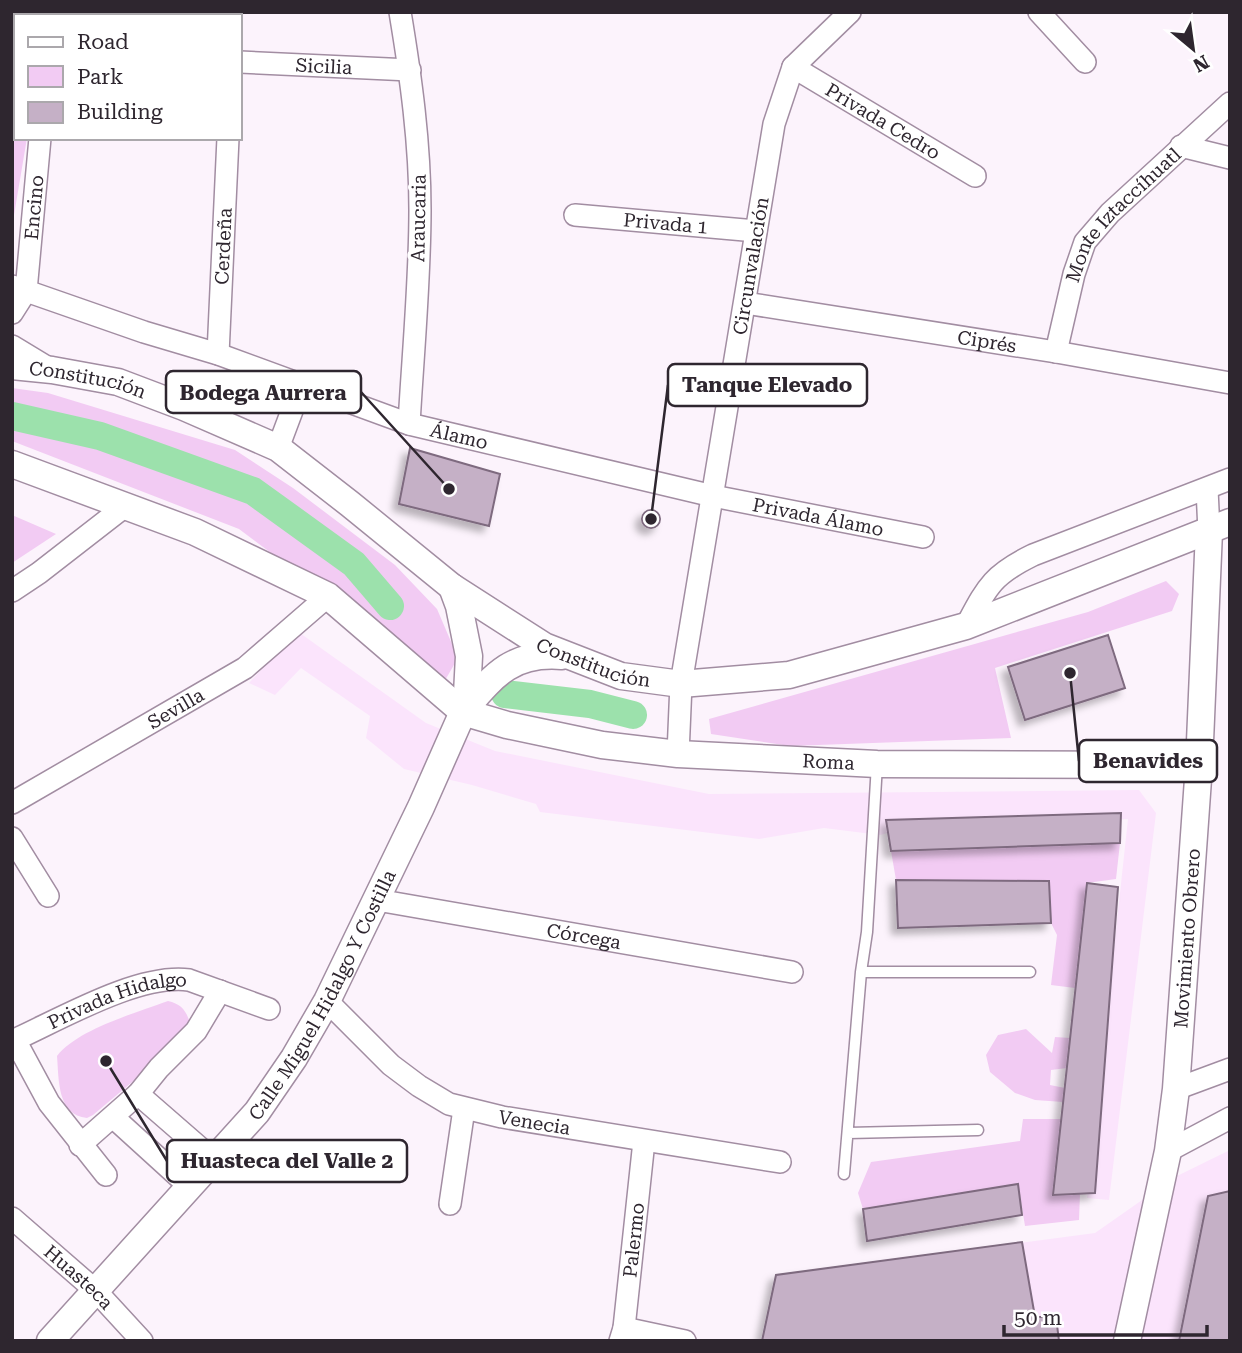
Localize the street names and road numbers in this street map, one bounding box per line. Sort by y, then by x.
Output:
street label: Sicilia [295,54,354,79]
street label: Privada Cedro [821,78,944,165]
street label: Monte Iztaccíhuatl [1061,143,1186,285]
street label: Araucaria [406,173,431,262]
street label: Encino [20,174,49,241]
street label: Circunvalación [728,195,774,337]
street label: Cerdeña [210,206,237,285]
street label: Privada 1 [622,208,709,239]
street label: Ciprés [956,326,1018,358]
street label: Constitución [28,357,149,404]
street label: Álamo [428,418,490,454]
street label: Privada Álamo [751,493,886,541]
street label: Constitución [532,633,652,692]
street label: Sevilla [143,683,209,734]
street label: Roma [802,749,856,775]
street label: Movimiento Obrero [1169,847,1205,1029]
street label: Calle Miguel Hidalgo Y Costilla [244,865,401,1125]
street label: Córcega [545,919,623,954]
street label: Privada Hidalgo [44,968,187,1034]
street label: Venecia [497,1106,573,1140]
street label: Palermo [618,1202,649,1279]
street label: Huasteca [39,1240,118,1315]

